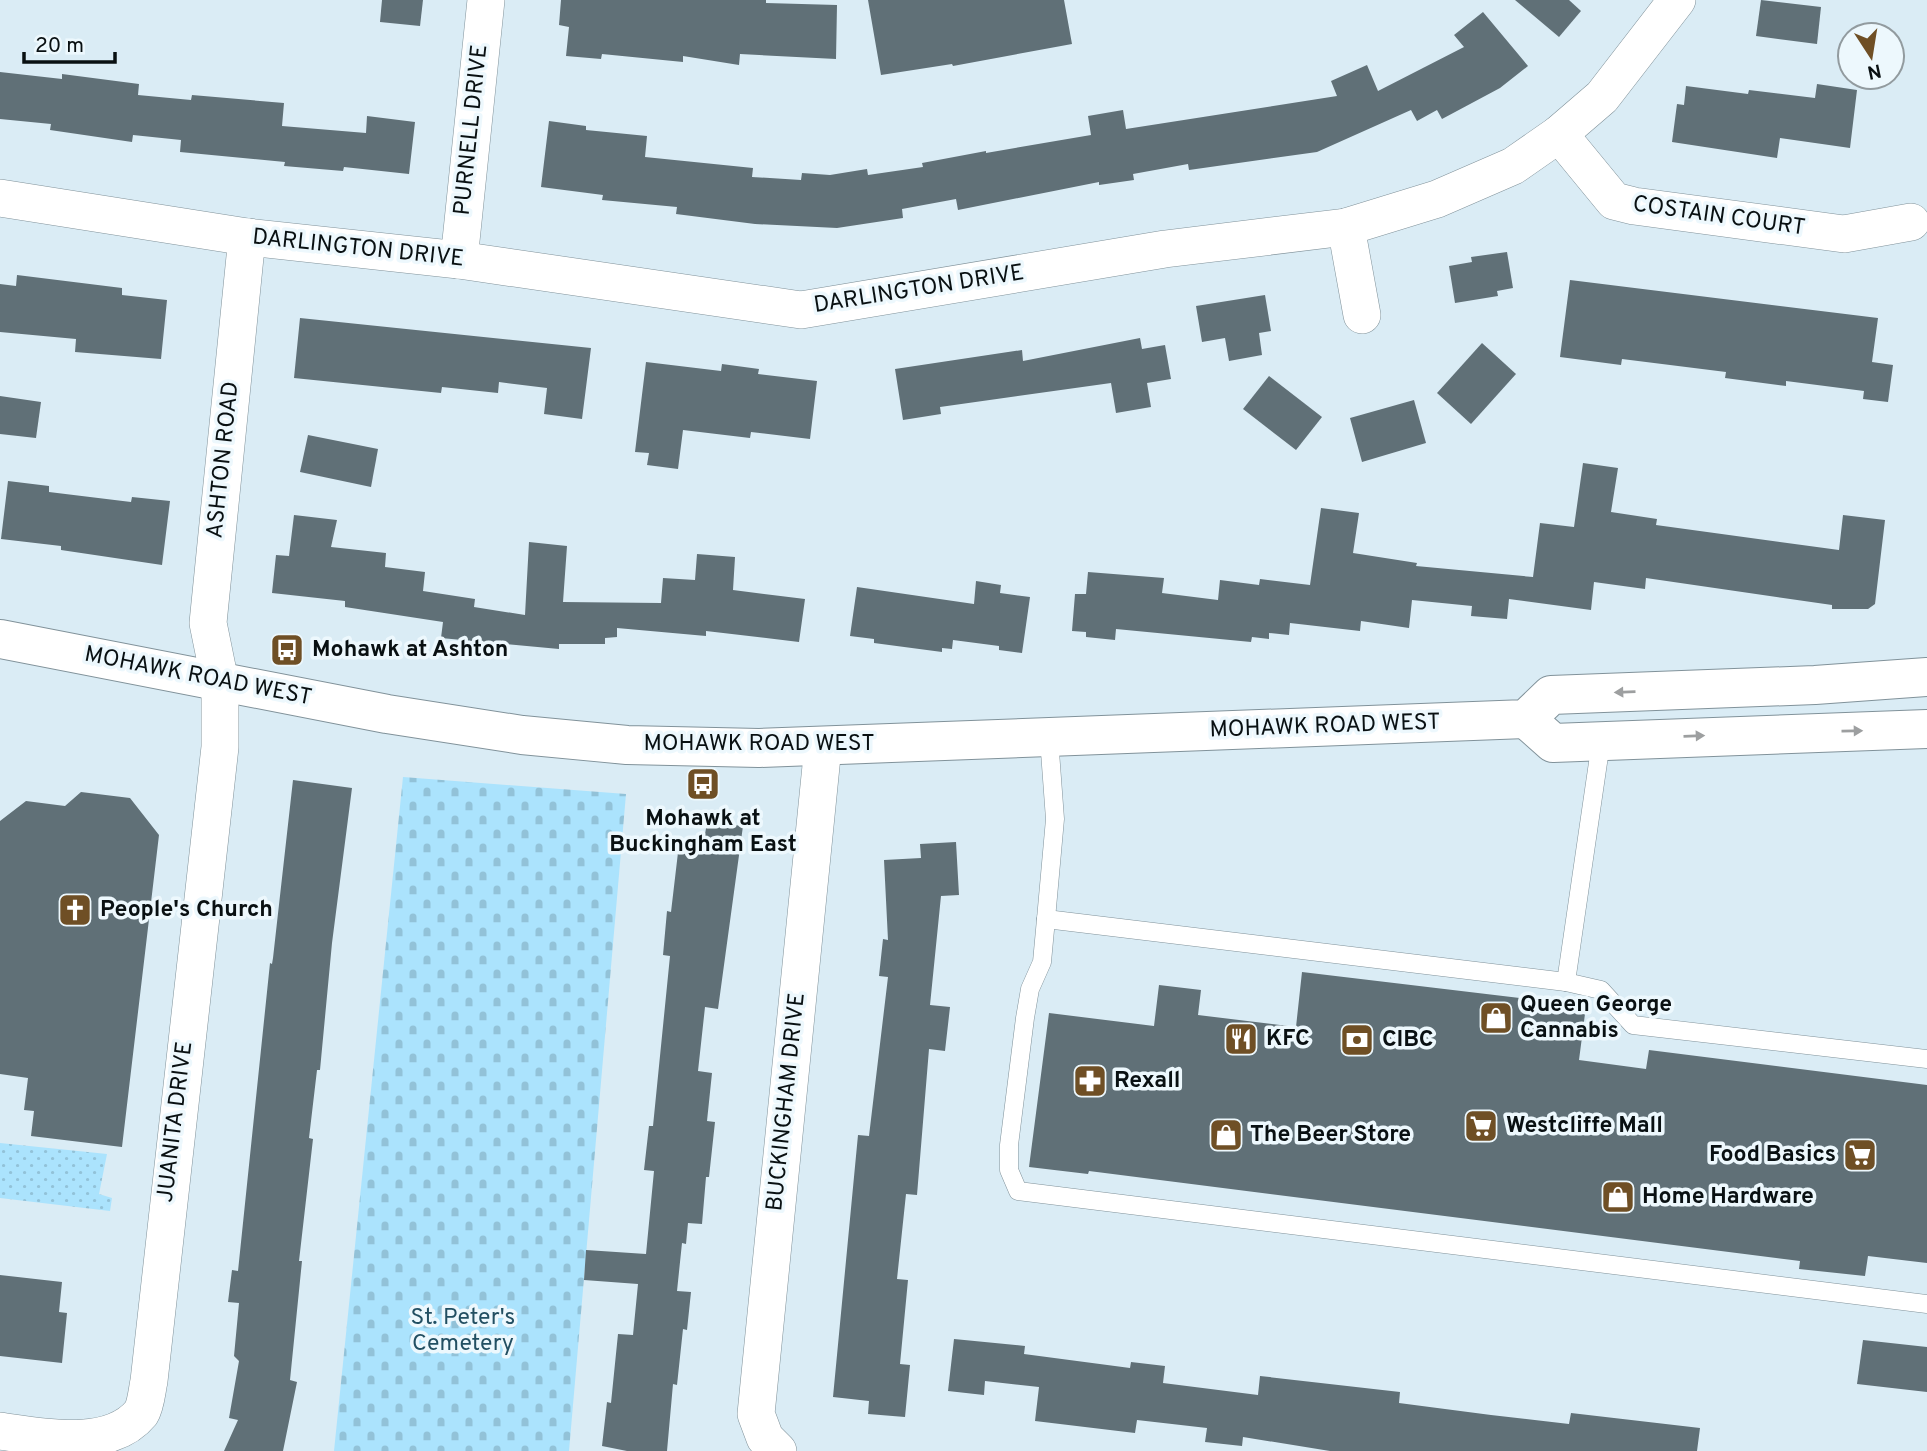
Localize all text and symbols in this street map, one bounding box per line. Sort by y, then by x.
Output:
scale bar [24,21,116,65]
north arrow [1836,21,1906,91]
text: 20 m [35,33,84,60]
street label: PURNELL DRIVE [449,43,495,217]
text: N [1865,58,1883,84]
street label: COSTAIN COURT [1631,191,1807,243]
street label: DARLINGTON DRIVE [251,223,465,275]
street label: DARLINGTON DRIVE [812,259,1026,321]
street label: ASHTON ROAD [201,380,247,540]
bus stop icon: Mohawk at Ashton [268,631,306,669]
place label: Mohawk at Ashton [312,636,508,665]
street label: MOHAWK ROAD WEST [82,641,314,713]
one-way arrow [1613,687,1635,698]
street label: MOHAWK ROAD WEST [1209,708,1441,746]
one-way arrow [1842,725,1864,737]
street label: MOHAWK ROAD WEST [643,730,875,759]
one-way arrow [1683,730,1705,741]
bus stop icon: Mohawk at Buckingham East [684,765,722,803]
place label: Mohawk at Buckingham East [609,805,797,860]
church icon: People's Church [56,891,94,929]
place label: People's Church [100,896,273,925]
street label: BUCKINGHAM DRIVE [761,991,813,1213]
place label: Queen George Cannabis [1520,991,1672,1046]
shop icon: Queen George Cannabis [1477,999,1515,1037]
restaurant icon: KFC [1222,1020,1260,1058]
bank icon: CIBC [1338,1021,1376,1059]
place label: KFC [1266,1025,1310,1054]
place label: CIBC [1382,1026,1434,1055]
street label: JUANITA DRIVE [152,1040,200,1204]
pharmacy icon: Rexall [1071,1062,1109,1100]
place label: Rexall [1114,1067,1181,1096]
supermarket icon: Westcliffe Mall [1462,1107,1500,1145]
place label: Westcliffe Mall [1506,1112,1663,1141]
shop icon: The Beer Store [1207,1116,1245,1154]
place label: The Beer Store [1250,1121,1411,1150]
supermarket icon: Food Basics [1841,1136,1879,1174]
place label: Food Basics [1709,1141,1836,1170]
shop icon: Home Hardware [1599,1178,1637,1216]
place label: Home Hardware [1642,1183,1814,1212]
park label: St. Peter's Cemetery [411,1304,515,1359]

